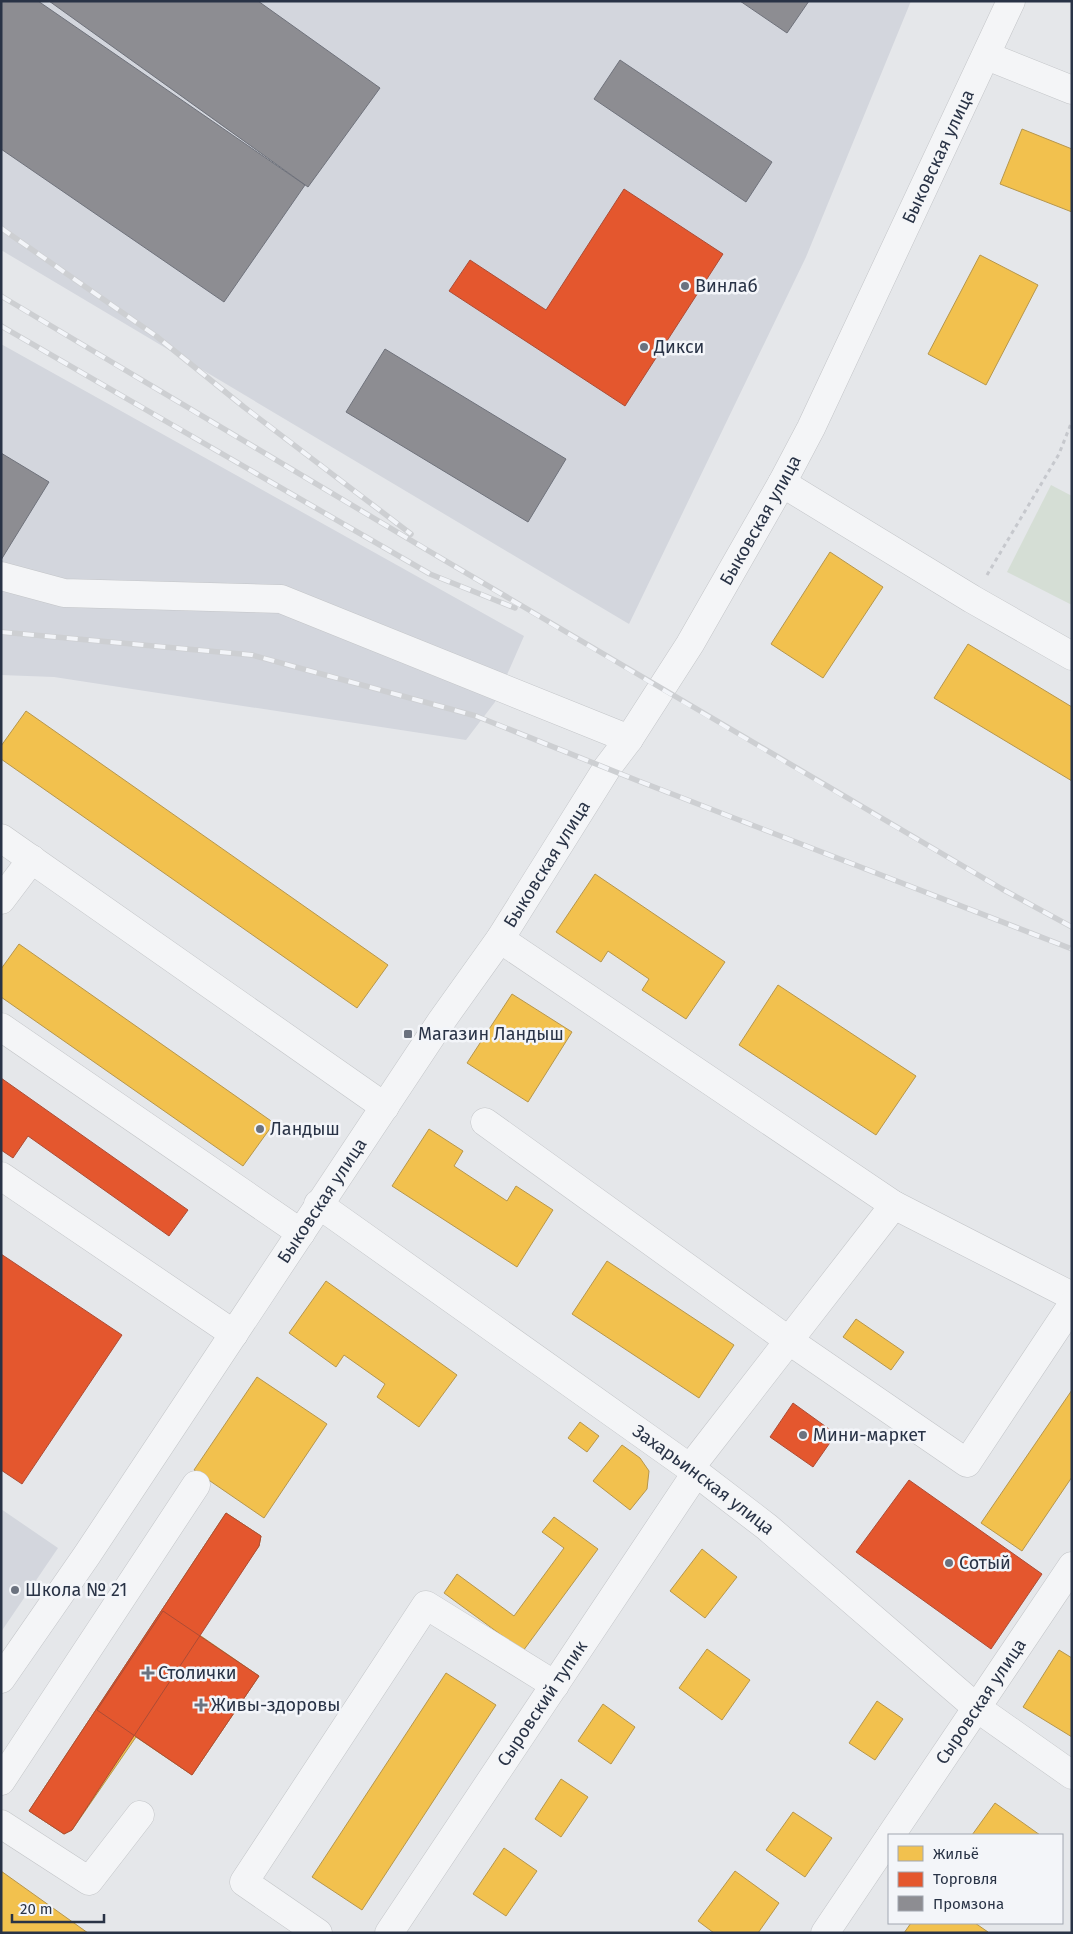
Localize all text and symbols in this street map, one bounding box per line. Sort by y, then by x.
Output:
street label: Быковская улица [897,86,979,227]
place label: Винлаб [695,275,758,297]
marker: Винлаб [679,280,691,292]
place label: Дикси [653,336,704,358]
marker: Дикси [638,341,650,353]
street label: Быковская улица [715,451,806,589]
street label: Быковская улица [499,796,595,932]
place label: Магазин Ландыш [418,1023,564,1045]
marker: Магазин Ландыш [402,1028,414,1040]
place label: Ландыш [270,1118,340,1140]
marker: Ландыш [254,1123,266,1135]
street label: Быковская улица [273,1134,372,1268]
street label: Захарьинская улица [628,1420,779,1540]
place label: Мини-маркет [813,1424,927,1446]
marker: Мини-маркет [797,1429,809,1441]
place label: Сотый [959,1552,1011,1574]
marker: Сотый [943,1557,955,1569]
place label: Школа № 21 [25,1579,127,1601]
marker: Школа № 21 [9,1584,21,1596]
street label: Сыровская улица [931,1634,1031,1768]
street label: Сыровский тупик [492,1636,592,1770]
place label: Столички [158,1662,236,1684]
marker: Столички [142,1667,154,1679]
place label: Живы-здоровы [211,1694,341,1716]
marker: Живы-здоровы [195,1699,207,1711]
legend [888,1834,1063,1924]
text: Жильё [933,1845,979,1863]
text: Торговля [933,1870,998,1888]
scale bar [12,1892,105,1924]
text: Промзона [933,1895,1004,1913]
text: 20 m [20,1900,53,1918]

